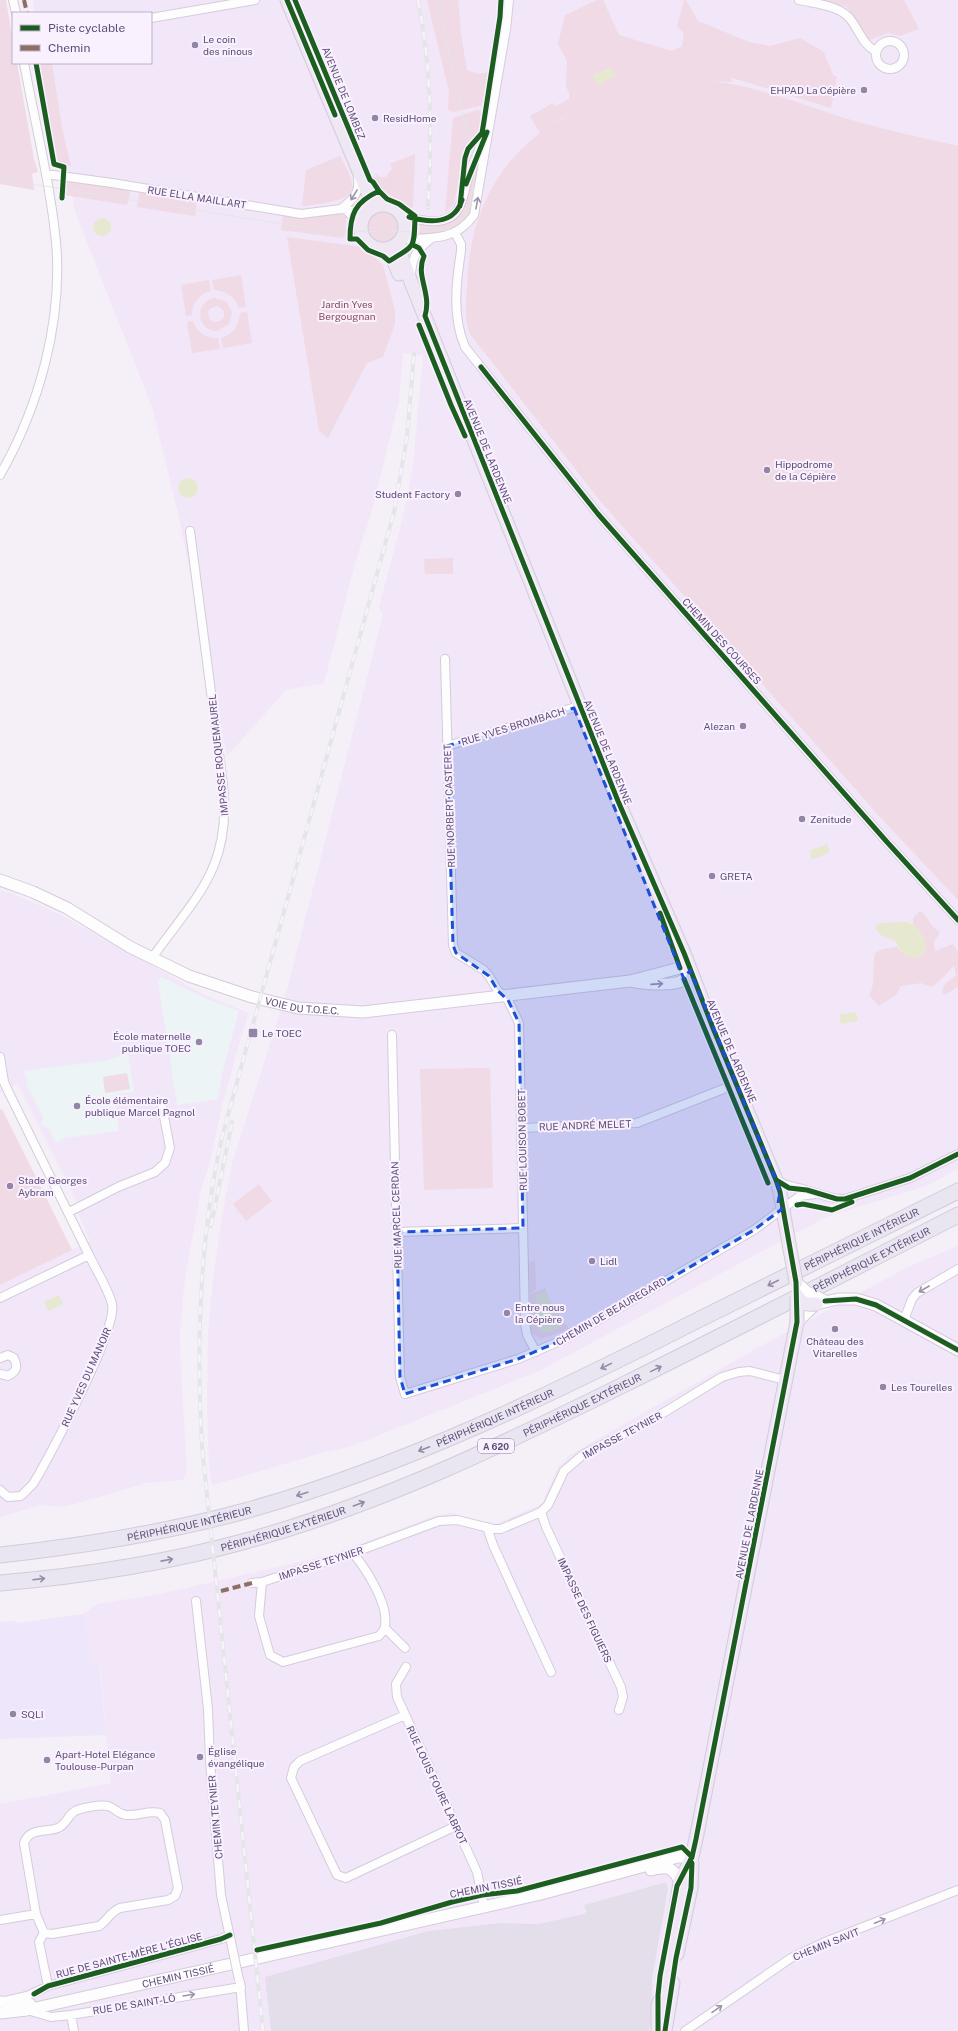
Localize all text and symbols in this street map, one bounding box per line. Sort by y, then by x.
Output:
legend [12,12,152,64]
text: Piste cyclable [48,21,125,35]
place label: Le coin des ninous [203,33,253,57]
marker: Le coin des ninous [190,40,200,50]
text: Chemin [48,41,90,55]
street label: AVENUE DE LOMBEZ [320,45,368,141]
place label: EHPAD La Cépière [770,84,856,96]
marker: EHPAD La Cépière [859,85,869,95]
place label: ResidHome [383,112,437,124]
marker: ResidHome [370,113,380,123]
street label: RUE ELLA MAILLART [147,183,247,211]
one-way arrow [350,190,359,201]
one-way arrow [473,197,481,210]
park label: Jardin Yves Bergougnan [319,298,376,322]
street label: AVENUE DE LARDENNE [461,397,515,505]
place label: Hippodrome de la Cépière [775,458,836,482]
marker: Hippodrome de la Cépière [762,465,772,475]
place label: Student Factory [375,488,451,500]
marker: Student Factory [453,489,463,499]
street label: CHEMIN DES COURSES [680,595,764,687]
street label: IMPASSE ROQUEMAUREL [206,693,230,817]
street label: AVENUE DE LARDENNE [581,698,635,806]
street label: RUE YVES BROMBACH [459,704,567,748]
place label: Alezan [703,720,735,732]
marker: Alezan [738,721,748,731]
street label: RUE NORBERT CASTERET [441,744,457,868]
place label: Zenitude [810,813,852,825]
marker: Zenitude [797,814,807,824]
place label: GRETA [720,870,753,882]
marker: GRETA [707,871,717,881]
one-way arrow [650,980,663,987]
street label: VOIE DU T.O.E.C. [264,994,340,1017]
street label: AVENUE DE LARDENNE [705,997,759,1105]
marker: Le TOEC [247,1027,259,1039]
place label: Le TOEC [262,1027,302,1039]
place label: École maternelle publique TOEC [113,1030,191,1054]
marker: École maternelle publique TOEC [194,1037,204,1047]
street label: RUE LOUISON BOBET [515,1089,529,1191]
place label: École élémentaire publique Marcel Pagnol [85,1094,195,1118]
marker: École élémentaire publique Marcel Pagnol [72,1101,82,1111]
street label: RUE ANDRÉ MELET [539,1117,631,1133]
street label: RUE MARCEL CERDAN [388,1161,404,1269]
place label: Stade Georges Aybram [18,1174,87,1198]
marker: Stade Georges Aybram [5,1181,15,1191]
street label: PÉRIPHÉRIQUE INTÉRIEUR [802,1205,921,1273]
street label: PÉRIPHÉRIQUE EXTÉRIEUR [811,1224,932,1294]
place label: Lidl [600,1255,617,1267]
marker: Lidl [587,1256,597,1266]
street label: CHEMIN DE BEAUREGARD [554,1274,669,1348]
one-way arrow [767,1280,779,1287]
one-way arrow [918,1285,930,1293]
place label: Entre nous la Cépière [515,1301,565,1325]
marker: Entre nous la Cépière [502,1308,512,1318]
marker: Château des Vitarelles [830,1324,840,1334]
street label: RUE YVES DU MANOIR [59,1325,113,1429]
place label: Château des Vitarelles [806,1335,864,1359]
one-way arrow [601,1363,613,1370]
one-way arrow [649,1365,661,1372]
street label: PÉRIPHÉRIQUE EXTÉRIEUR [521,1371,643,1439]
place label: Les Tourelles [891,1381,952,1393]
marker: Les Tourelles [878,1382,888,1392]
street label: PÉRIPHÉRIQUE INTÉRIEUR [434,1386,556,1449]
street label: IMPASSE TEYNIER [580,1409,664,1461]
road number: A 620 [478,1439,514,1453]
one-way arrow [419,1445,431,1453]
street label: AVENUE DE LARDENNE [732,1468,766,1580]
one-way arrow [297,1490,309,1498]
one-way arrow [353,1500,365,1508]
street label: PÉRIPHÉRIQUE INTÉRIEUR [126,1503,253,1543]
street label: PÉRIPHÉRIQUE EXTÉRIEUR [219,1504,348,1553]
street label: IMPASSE TEYNIER [277,1544,365,1582]
one-way arrow [160,1555,173,1563]
street label: IMPASSE DES FIGUIERS [555,1556,615,1665]
one-way arrow [32,1575,45,1582]
place label: SQLI [21,1708,44,1720]
marker: SQLI [8,1709,18,1719]
street label: RUE LOUIS FOURE LABROT [404,1724,470,1846]
place label: Église évangélique [208,1745,265,1769]
place label: Apart-Hotel Elégance Toulouse-Purpan [55,1748,156,1772]
marker: Église évangélique [195,1752,205,1762]
marker: Apart-Hotel Elégance Toulouse-Purpan [42,1755,52,1765]
street label: CHEMIN TEYNIER [205,1774,225,1860]
street label: CHEMIN TISSIÉ [449,1874,523,1900]
one-way arrow [873,1917,885,1925]
street label: CHEMIN SAVIT [791,1925,861,1963]
street label: RUE DE SAINTE-MÈRE L'ÉGLISE [54,1930,204,1980]
street label: CHEMIN TISSIÉ [141,1962,215,1990]
one-way arrow [182,1991,195,1999]
street label: RUE DE SAINT-LÔ [92,1992,176,2016]
one-way arrow [711,2005,722,2013]

